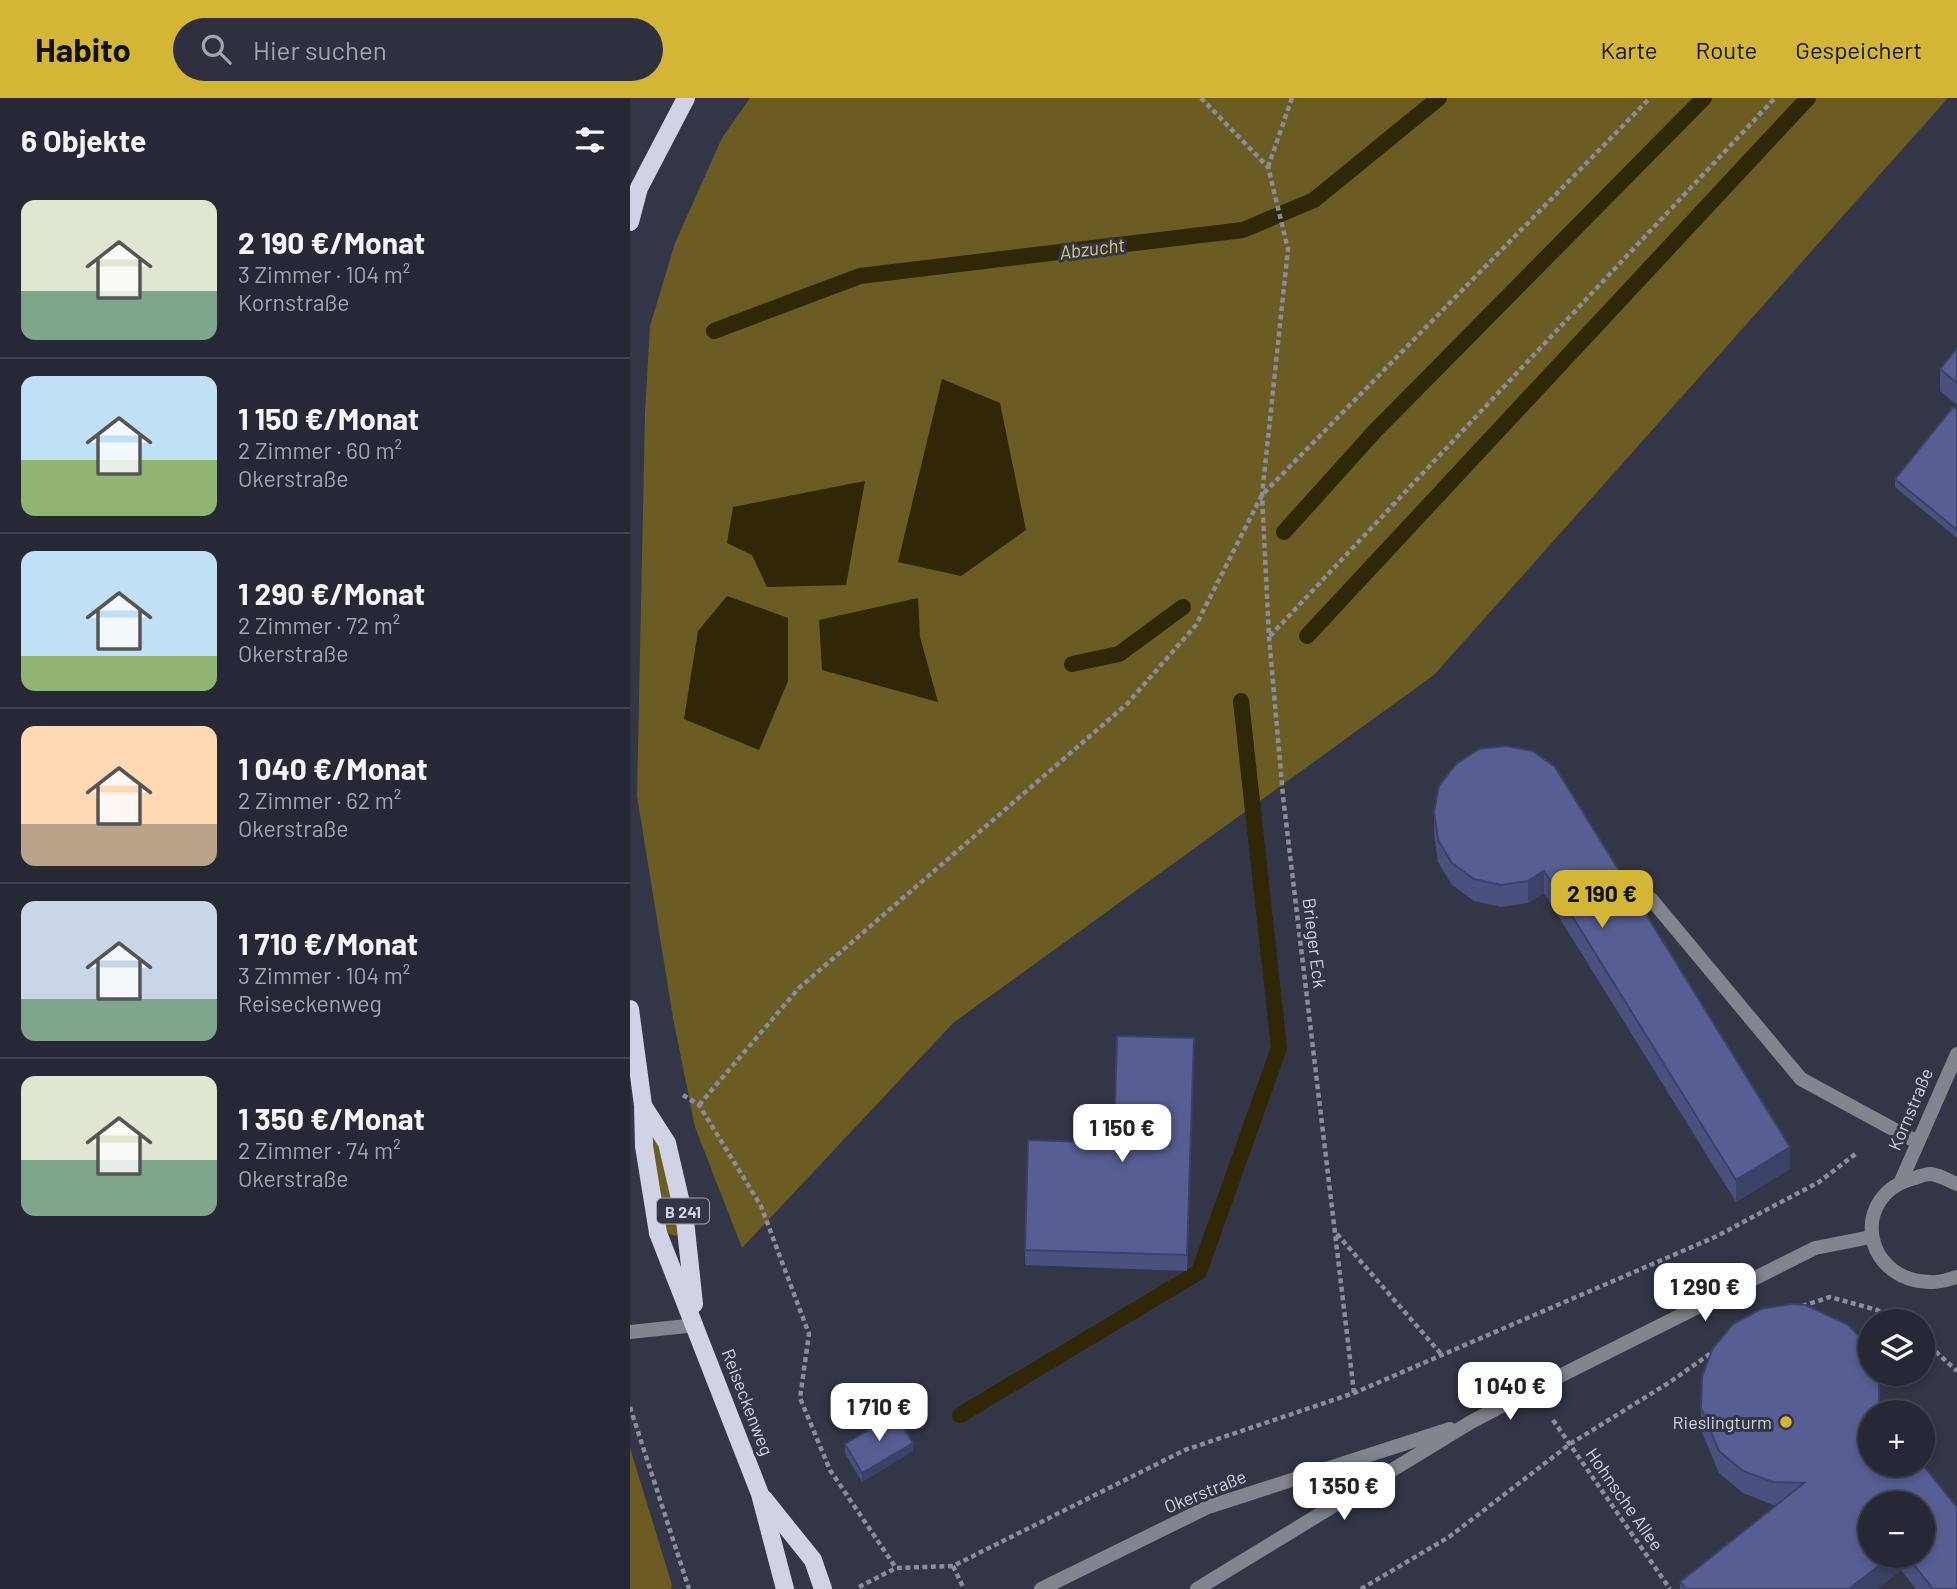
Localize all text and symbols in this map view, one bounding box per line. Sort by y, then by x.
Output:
search box [173,18,663,81]
text: Habito [35,29,131,69]
icon: search [197,30,235,68]
text: Hier suchen [253,34,387,65]
text: Karte [1600,35,1658,64]
text: Route [1696,35,1757,64]
text: Gespeichert [1795,35,1922,64]
icon: filters [571,121,609,159]
text: 6 Objekte [21,122,146,158]
text: 2 190 €/Monat [238,224,425,260]
icon: home [77,228,161,312]
water label: Abzucht [1058,233,1126,263]
text: 3 Zimmer · 104 m² [238,260,410,288]
text: Kornstraße [238,288,350,316]
text: 1 150 €/Monat [238,400,419,436]
icon: home [77,404,161,488]
text: 2 Zimmer · 60 m² [238,436,402,464]
text: Okerstraße [238,464,349,492]
text: 1 290 €/Monat [238,575,425,611]
icon: home [77,579,161,663]
text: 2 Zimmer · 72 m² [238,611,400,639]
text: Okerstraße [238,639,349,667]
text: 1 040 €/Monat [238,750,428,786]
icon: home [77,754,161,838]
text: 2 Zimmer · 62 m² [238,786,401,814]
text: Okerstraße [238,814,349,842]
pin: 2 190 € [1537,870,1667,930]
text: 2 190 € [1567,879,1637,907]
street label: Brieger Eck [1299,897,1331,989]
text: 1 710 €/Monat [238,925,418,961]
icon: home [77,929,161,1013]
text: 3 Zimmer · 104 m² [238,961,410,989]
text: Reiseckenweg [238,989,382,1017]
street label: Kornstraße [1883,1065,1937,1153]
text: 1 350 €/Monat [238,1100,425,1136]
icon: home [77,1104,161,1188]
pin: 1 150 € [1057,1104,1187,1164]
text: 1 150 € [1089,1113,1155,1141]
text: 2 Zimmer · 74 m² [238,1136,401,1164]
text: Okerstraße [238,1164,349,1192]
road number: B 241 [657,1198,709,1224]
pin: 1 290 € [1640,1264,1770,1323]
text: 1 290 € [1670,1272,1740,1300]
map controls [1858,1309,1935,1568]
button: layers [1858,1309,1935,1386]
street label: Reiseckenweg [718,1346,778,1458]
pin: 1 040 € [1445,1362,1575,1422]
text: 1 040 € [1474,1371,1546,1399]
pin: 1 710 € [814,1384,944,1443]
text: 1 710 € [847,1392,911,1420]
button: + [1858,1400,1935,1477]
place label: Rieslingturm [1673,1411,1772,1433]
marker: Rieslingturm [1778,1414,1794,1430]
street label: Hohnsche Allee [1582,1443,1668,1555]
pin: 1 350 € [1279,1462,1409,1522]
street label: Okerstraße [1161,1465,1249,1517]
text: 1 350 € [1309,1471,1379,1499]
button: − [1858,1491,1935,1568]

